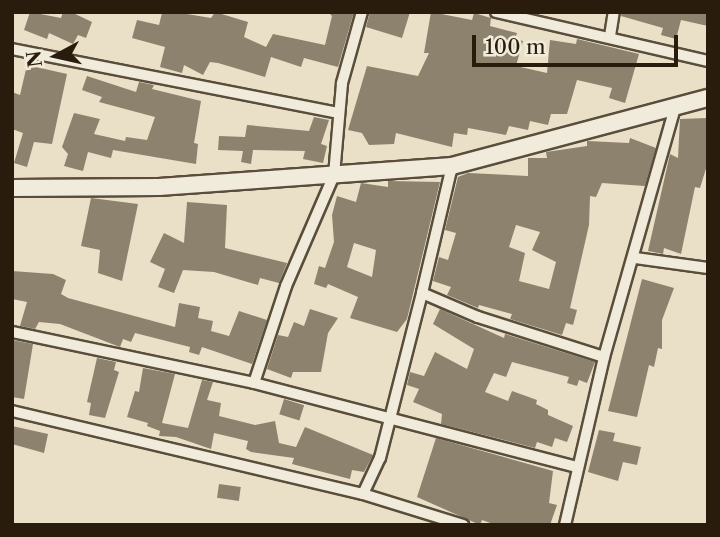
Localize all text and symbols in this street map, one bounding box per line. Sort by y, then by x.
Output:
north arrow [21,21,91,91]
scale bar [475,21,682,65]
text: 100 m [485,34,546,59]
text: N [22,49,47,69]

